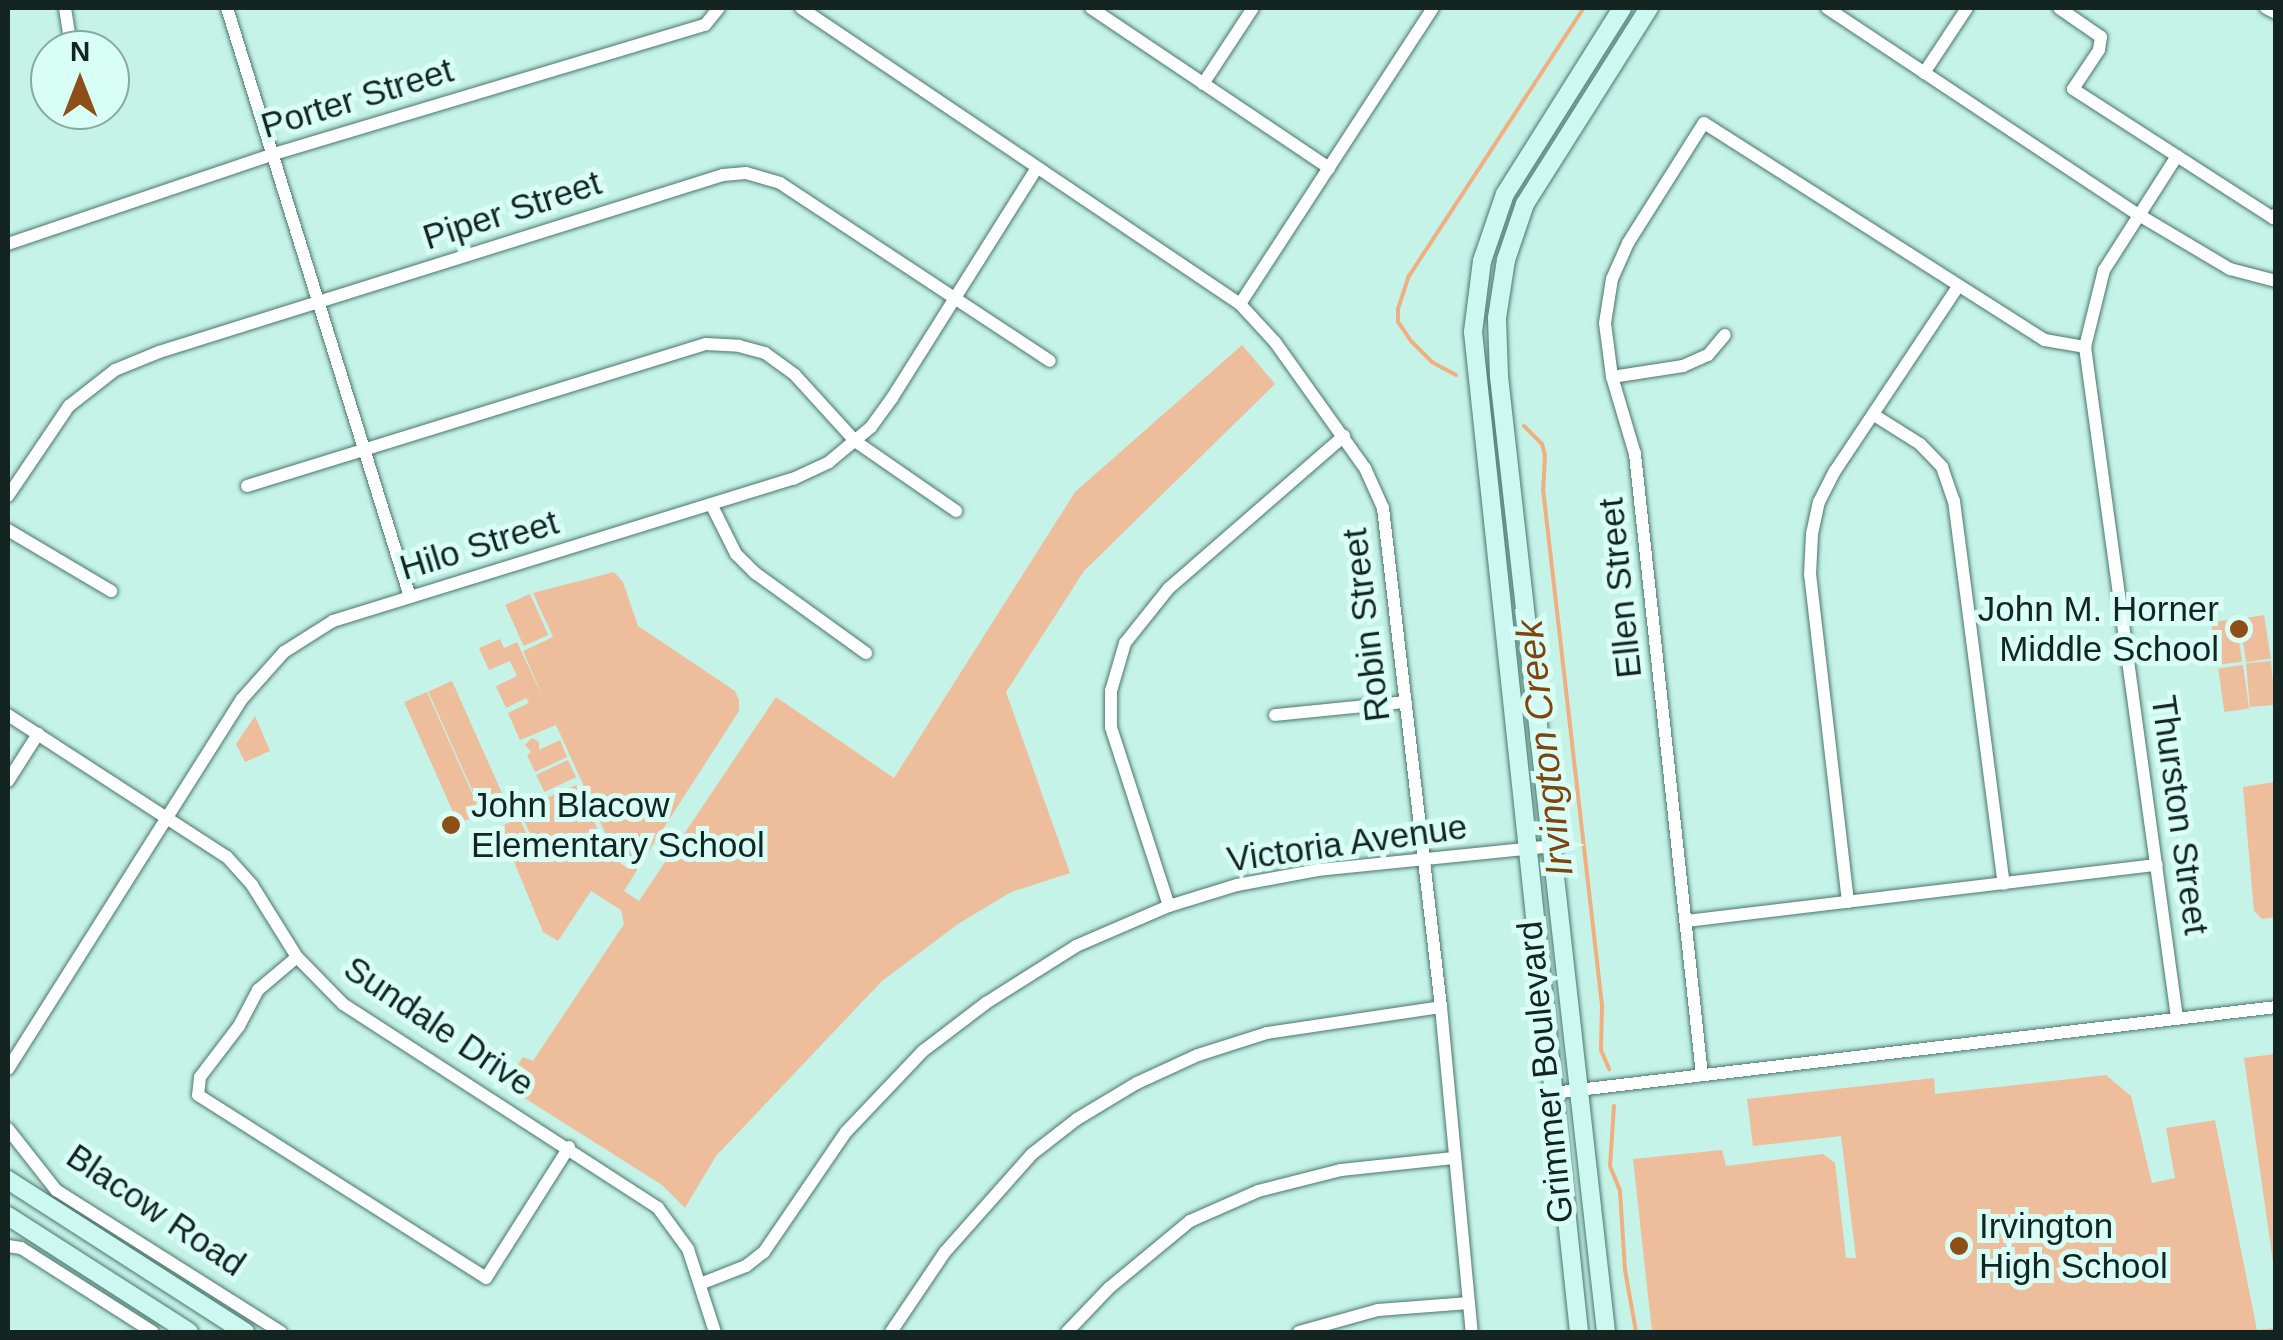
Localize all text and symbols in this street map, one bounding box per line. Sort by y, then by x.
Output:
north arrow [30,30,130,130]
text: N [70,36,90,67]
street label: Porter Street [256,49,458,147]
street label: Piper Street [418,161,606,259]
street label: Ellen Street [1590,496,1650,680]
street label: Hilo Street [395,501,563,589]
street label: Robin Street [1333,526,1399,724]
place label: John M. Horner Middle School [1978,588,2219,670]
water label: Irvington Creek [1507,617,1583,879]
marker: John M. Horner Middle School [2228,618,2250,640]
street label: Thurston Street [2142,693,2218,937]
place label: John Blacow Elementary School [471,784,765,866]
street label: Victoria Avenue [1223,805,1471,881]
marker: John Blacow Elementary School [440,814,462,836]
street label: Grimmer Boulevard [1508,919,1582,1225]
street label: Sundale Drive [336,947,542,1105]
street label: Blacow Road [59,1135,253,1285]
place label: Irvington High School [1979,1205,2168,1287]
marker: Irvington High School [1948,1235,1970,1257]

